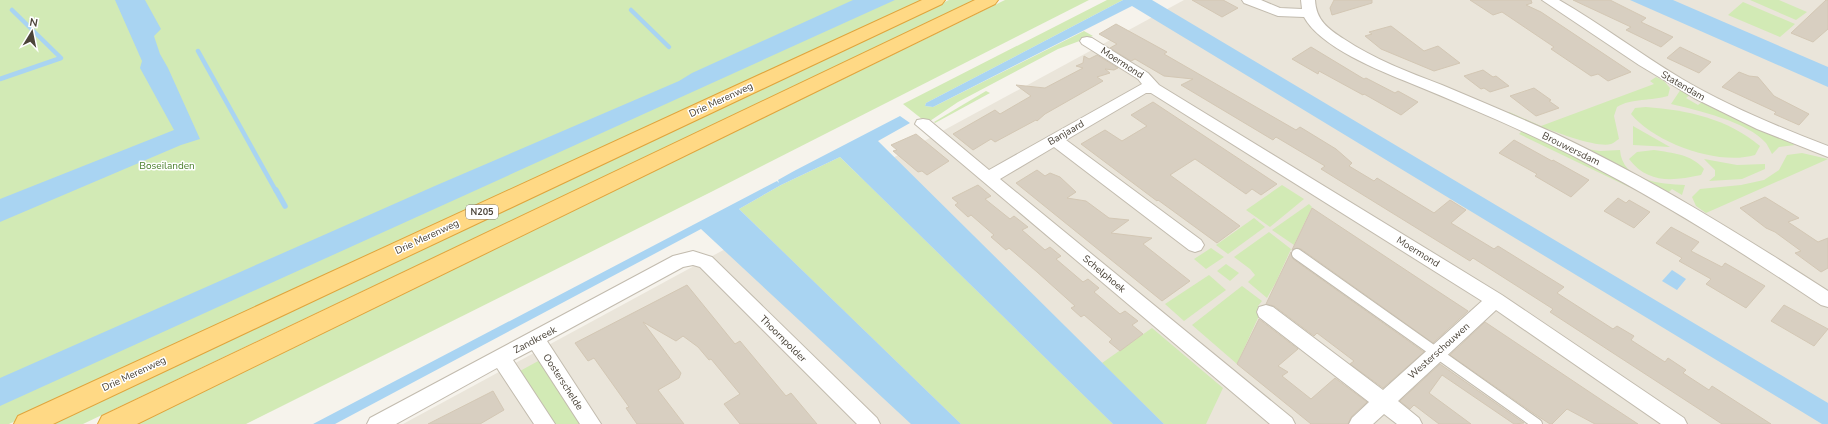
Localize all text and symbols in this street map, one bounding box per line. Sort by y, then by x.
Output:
north arrow [12,12,52,52]
text: N [28,15,39,31]
street label: Moermond [1098,44,1146,82]
street label: Statendam [1658,68,1708,104]
street label: Drie Merenweg [687,79,755,121]
street label: Banjaard [1045,117,1087,149]
street label: Brouwersdam [1540,129,1602,169]
park label: Boseilanden [139,159,195,173]
road number: N205 [466,205,498,219]
street label: Drie Merenweg [393,216,461,258]
street label: Moermond [1394,233,1442,271]
street label: Schelphoek [1080,252,1129,297]
street label: Thoornpolder [756,312,810,366]
street label: Westerschouwen [1405,320,1473,382]
street label: Zandkreek [511,322,560,357]
street label: Oosterschelde [539,351,587,413]
street label: Drie Merenweg [100,353,168,395]

